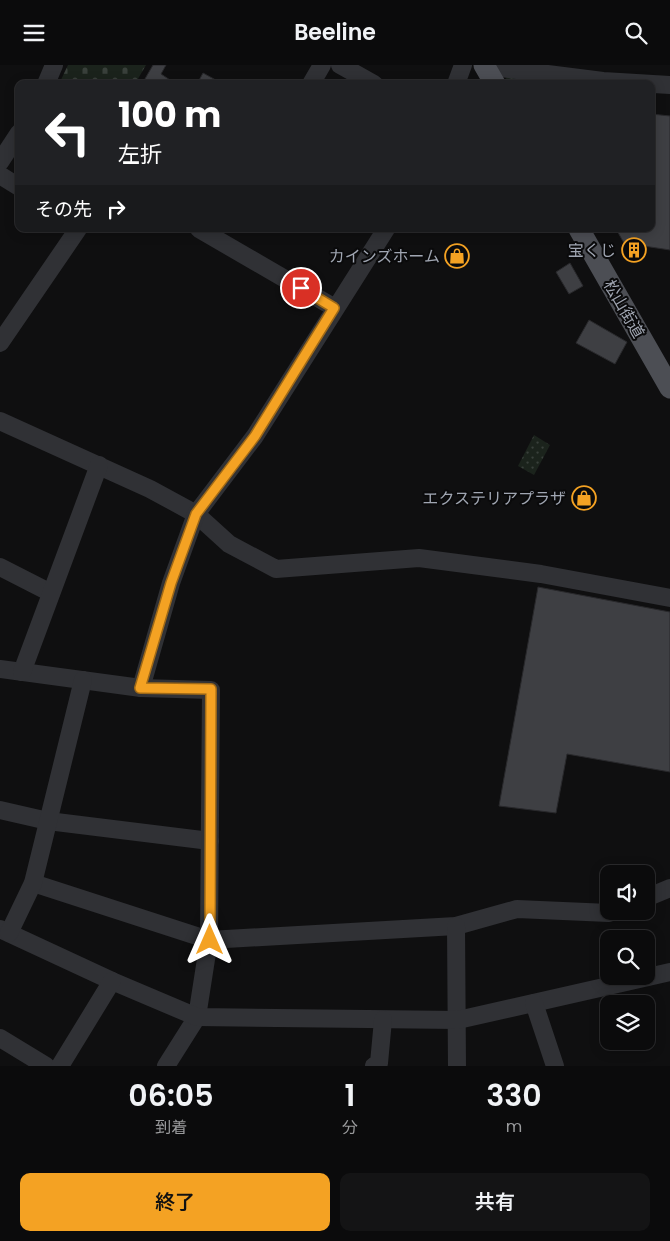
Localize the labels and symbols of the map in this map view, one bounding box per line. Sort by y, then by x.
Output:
building icon: 宝くじ [621,237,647,263]
place label: 宝くじ [568,239,616,262]
shop icon: カインズホーム [444,243,470,269]
place label: カインズホーム [329,245,440,268]
pin [280,267,322,309]
street label: 松山街道 [598,276,650,342]
shop icon: エクステリアプラザ [571,485,597,511]
place label: エクステリアプラザ [422,487,566,510]
position arrow [183,913,235,965]

